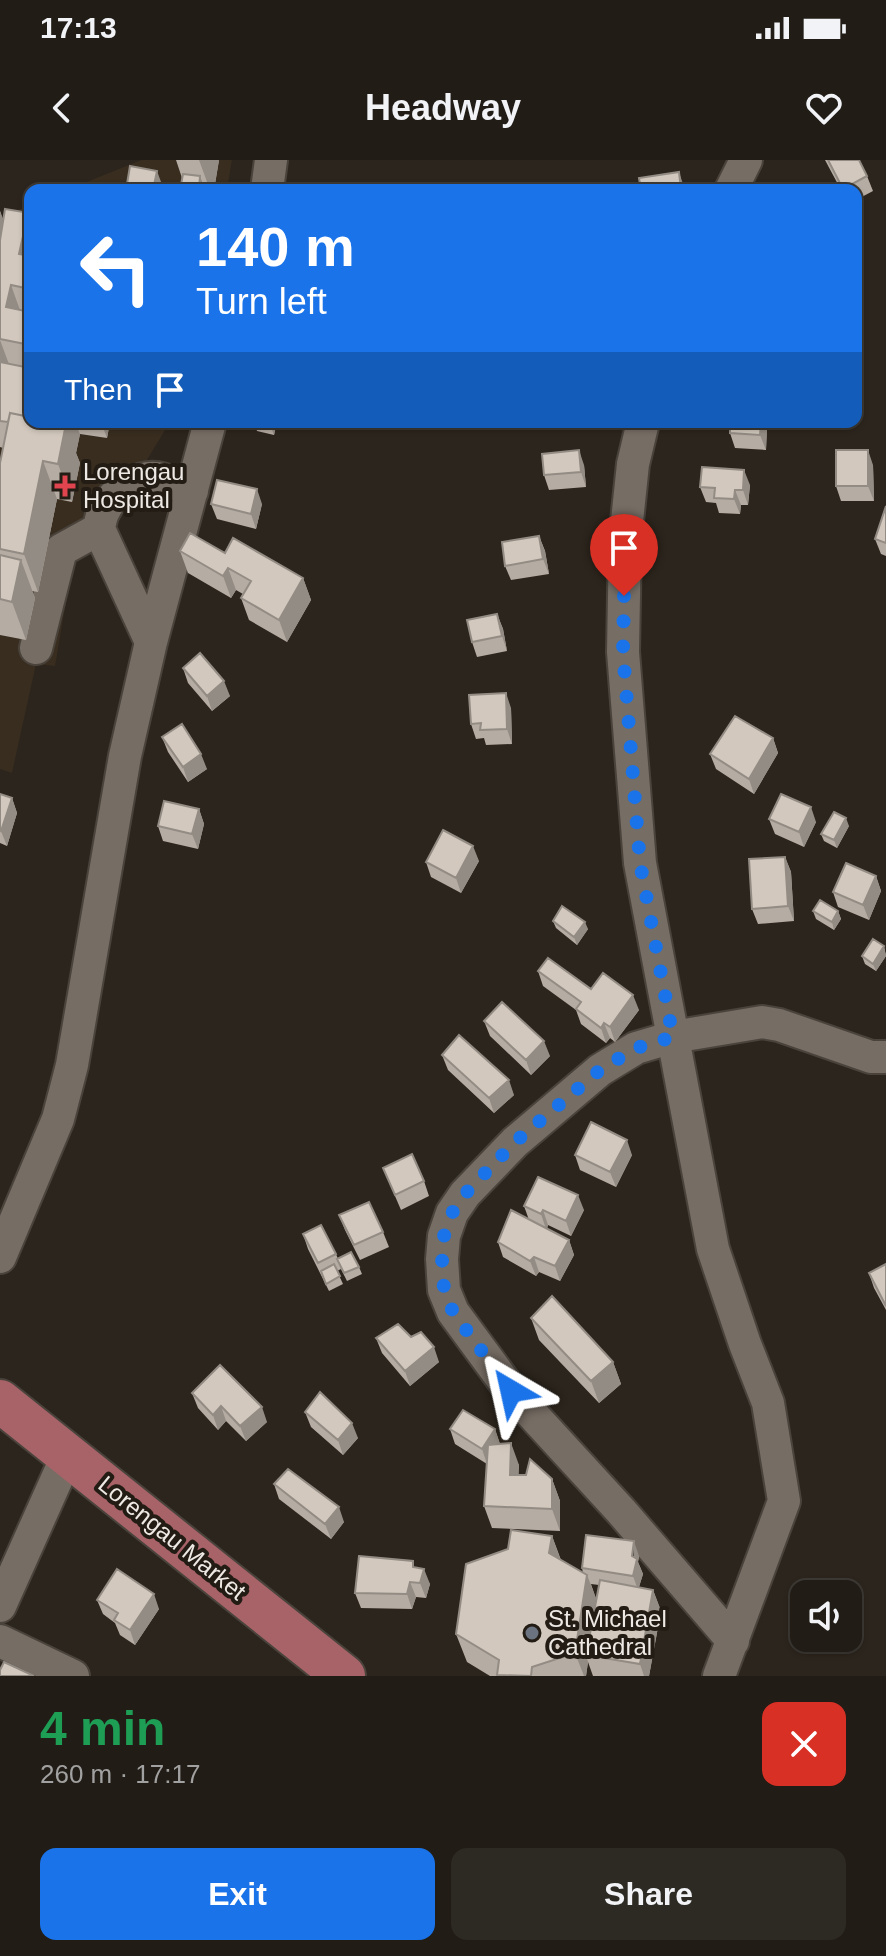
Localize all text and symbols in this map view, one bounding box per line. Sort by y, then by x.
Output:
text: 17:13 [40,11,117,44]
icon: back [40,86,84,130]
icon: heart [802,86,846,130]
text: Headway [365,87,521,128]
text: 140 m [196,215,355,278]
icon: left [64,216,168,320]
text: Turn left [196,281,327,322]
icon: arrive [148,368,192,412]
text: Then [64,373,132,406]
place label: Lorengau Hospital [83,458,184,513]
marker: Lorengau Hospital [54,475,76,497]
pin [590,514,658,596]
icon: arrive [602,526,646,570]
position arrow [469,1349,553,1433]
street label: Lorengau Market [93,1470,252,1605]
map controls [790,1580,862,1652]
button: sound [790,1580,862,1652]
place label: St. Michael Cathedral [548,1605,667,1660]
marker: St. Michael Cathedral [523,1624,541,1642]
text: 4 min [40,1702,165,1755]
button: close [762,1702,846,1786]
text: 260 m · 17:17 [40,1759,200,1789]
button: Exit [40,1848,435,1940]
button: Share [451,1848,846,1940]

